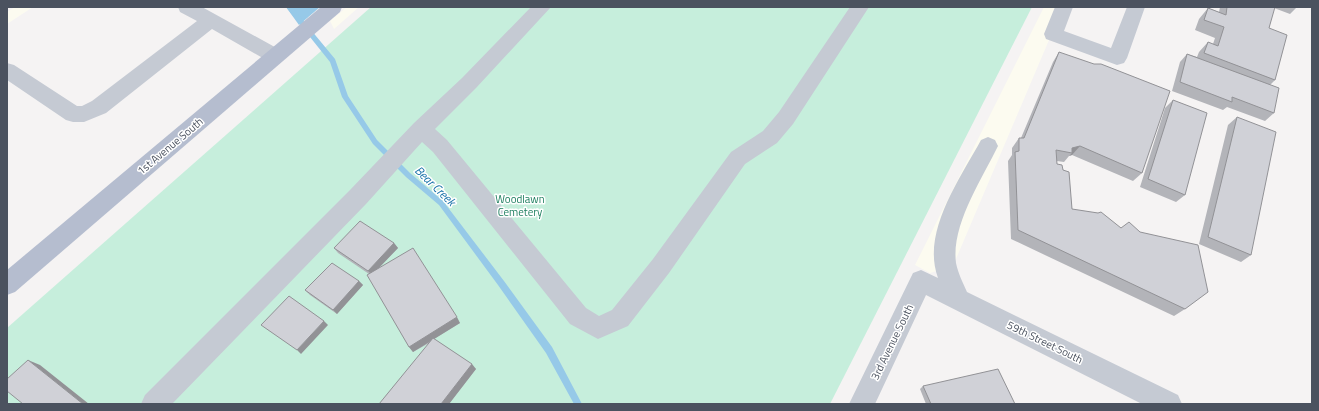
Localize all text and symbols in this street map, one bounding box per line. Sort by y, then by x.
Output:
street label: 1st Avenue South [134,114,207,178]
water label: Bear Creek [410,161,461,211]
park label: Woodlawn Cemetery [495,191,545,220]
street label: 3rd Avenue South [867,301,917,382]
street label: 59th Street South [1004,317,1086,367]

